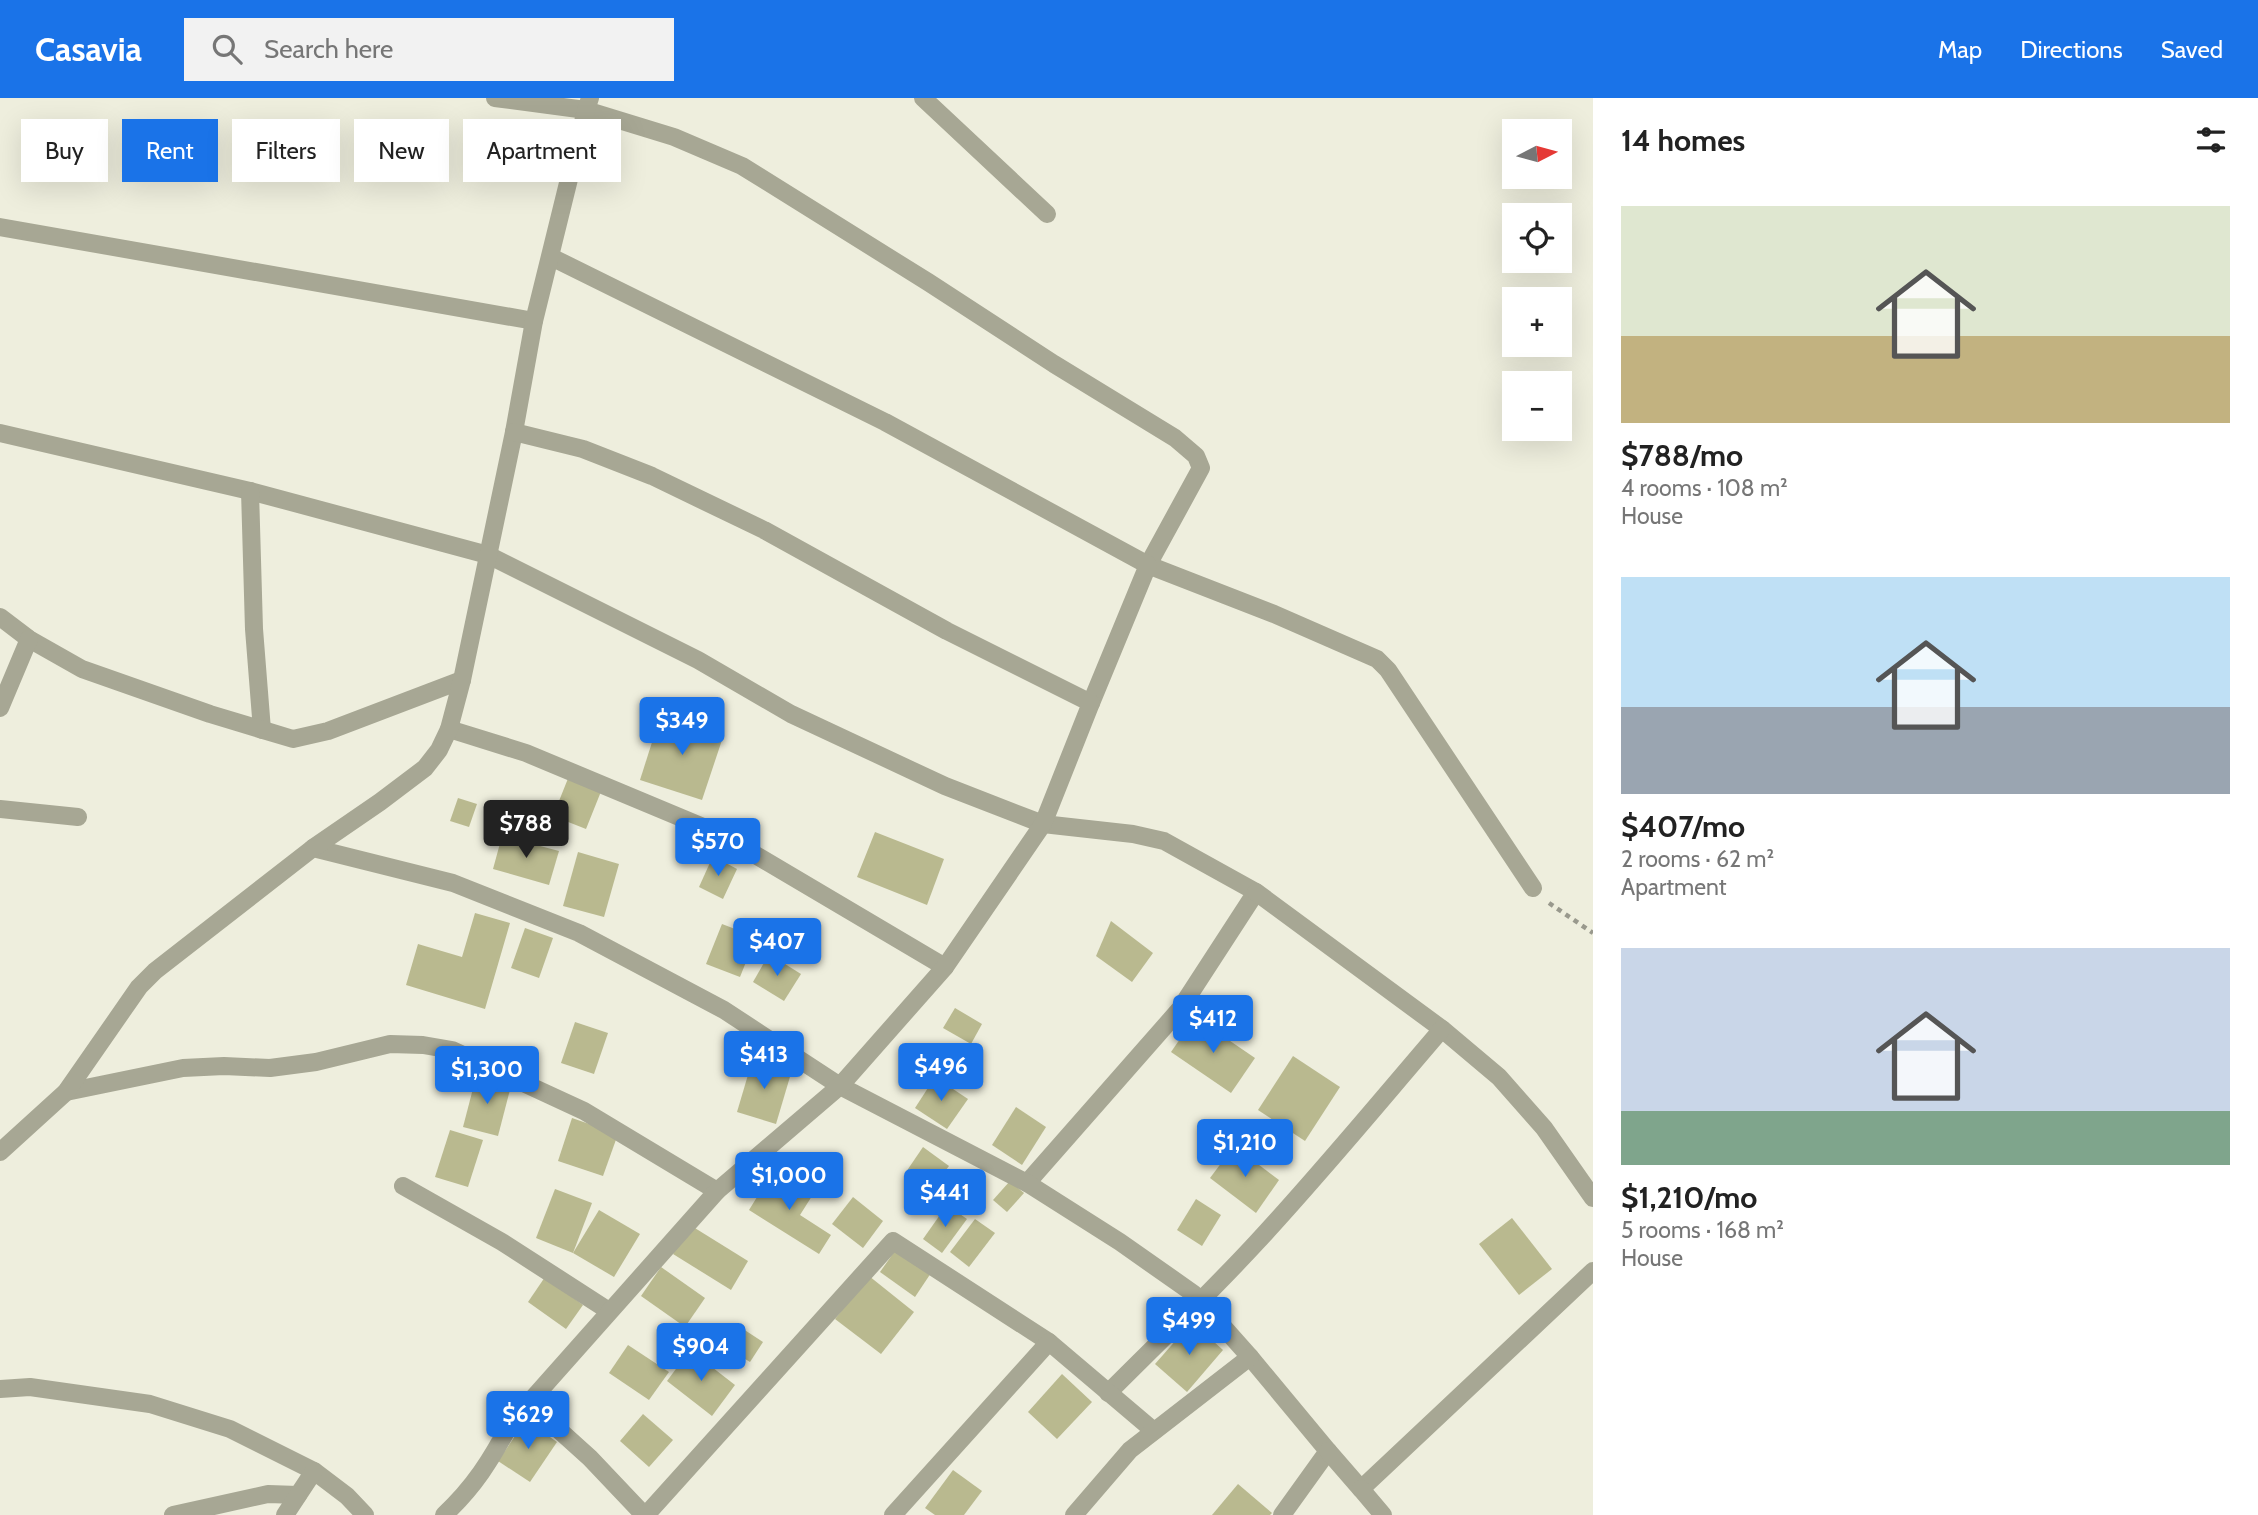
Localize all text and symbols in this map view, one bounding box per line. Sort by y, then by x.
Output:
search box [184,18,674,81]
text: Casavia [35,29,142,69]
icon: search [208,30,246,68]
text: Search here [264,33,393,65]
text: Map [1938,35,1982,64]
text: Directions [2020,35,2123,64]
text: Saved [2161,35,2223,64]
chip: Buy [21,119,108,182]
chip: Rent [122,119,218,182]
chip: Filters [232,119,340,182]
chip: New [354,119,449,182]
chip: Apartment [463,119,621,182]
north arrow [1502,119,1572,189]
map controls [1502,119,1572,441]
icon: filters [2192,121,2230,159]
text: 14 homes [1621,122,1745,159]
button: locate [1502,203,1572,273]
icon: home [1863,251,1989,377]
button: + [1502,287,1572,357]
button: − [1502,371,1572,441]
text: $788/mo [1621,437,1743,474]
text: 4 rooms · 108 m² [1621,474,1788,502]
text: House [1621,502,1683,530]
icon: home [1863,622,1989,748]
pin: $349 [641,698,723,757]
text: $349 [656,706,708,734]
pin: $788 [485,800,567,860]
text: $407/mo [1621,808,1745,845]
text: $788 [500,809,552,837]
pin: $570 [677,818,759,878]
text: $570 [691,827,745,855]
text: 2 rooms · 62 m² [1621,845,1774,873]
text: Apartment [1621,873,1726,901]
pin: $407 [736,918,818,978]
text: $407 [749,927,805,955]
icon: home [1863,993,1989,1119]
pin: $412 [1172,996,1254,1055]
text: $412 [1189,1004,1237,1032]
pin: $413 [723,1032,805,1091]
text: $413 [740,1040,788,1068]
pin: $496 [900,1044,982,1103]
pin: $1,300 [430,1046,544,1106]
text: $496 [914,1052,968,1080]
text: $1,300 [451,1055,523,1083]
pin: $1,210 [1188,1119,1302,1179]
text: $1,210 [1213,1128,1277,1156]
pin: $1,000 [732,1152,846,1212]
text: $1,000 [751,1161,827,1189]
pin: $441 [904,1170,986,1229]
text: $441 [920,1178,970,1206]
text: $1,210/mo [1621,1179,1757,1216]
text: 5 rooms · 168 m² [1621,1216,1784,1244]
text: House [1621,1244,1683,1272]
pin: $499 [1148,1298,1230,1357]
text: $499 [1162,1306,1216,1334]
pin: $904 [660,1324,742,1383]
text: $904 [673,1332,729,1360]
pin: $629 [487,1392,569,1451]
text: $629 [502,1400,554,1428]

